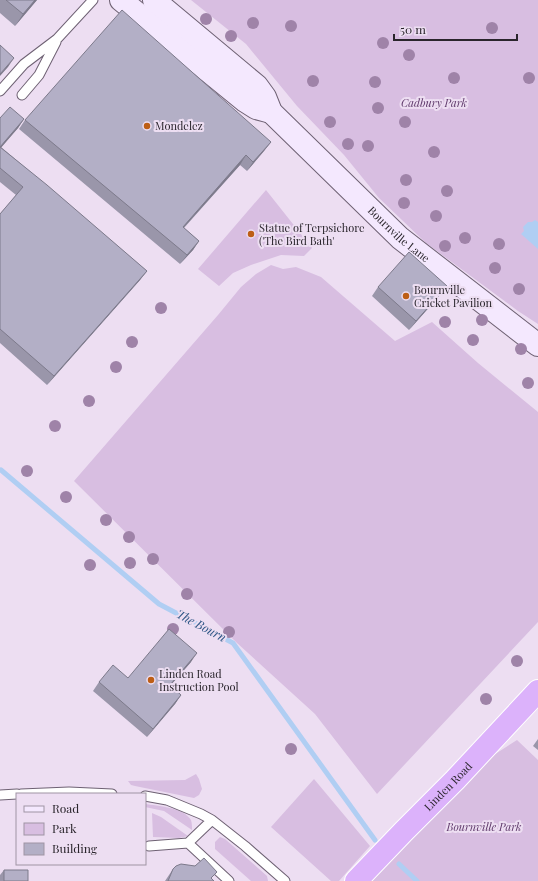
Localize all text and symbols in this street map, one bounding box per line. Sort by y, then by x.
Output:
scale bar [394,16,517,42]
text: 50 m [400,21,426,37]
park label: Cadbury Park [401,95,467,110]
place label: Mondelez [155,118,203,133]
marker: Mondelez [142,121,152,131]
street label: Bournville Lane [365,203,433,266]
place label: Statue of Terpsichore ('The Bird Bath' [259,220,365,248]
marker: Statue of Terpsichore ('The Bird Bath' [246,229,256,239]
place label: Bournville Cricket Pavilion [414,282,493,310]
marker: Bournville Cricket Pavilion [401,291,411,301]
water label: The Bourn [174,605,229,645]
place label: Linden Road Instruction Pool [159,666,239,694]
marker: Linden Road Instruction Pool [146,675,156,685]
street label: Linden Road [421,758,475,814]
legend [16,793,146,865]
text: Road [52,800,79,816]
park label: Bournville Park [445,819,522,834]
text: Park [52,820,77,836]
text: Building [52,840,98,856]

